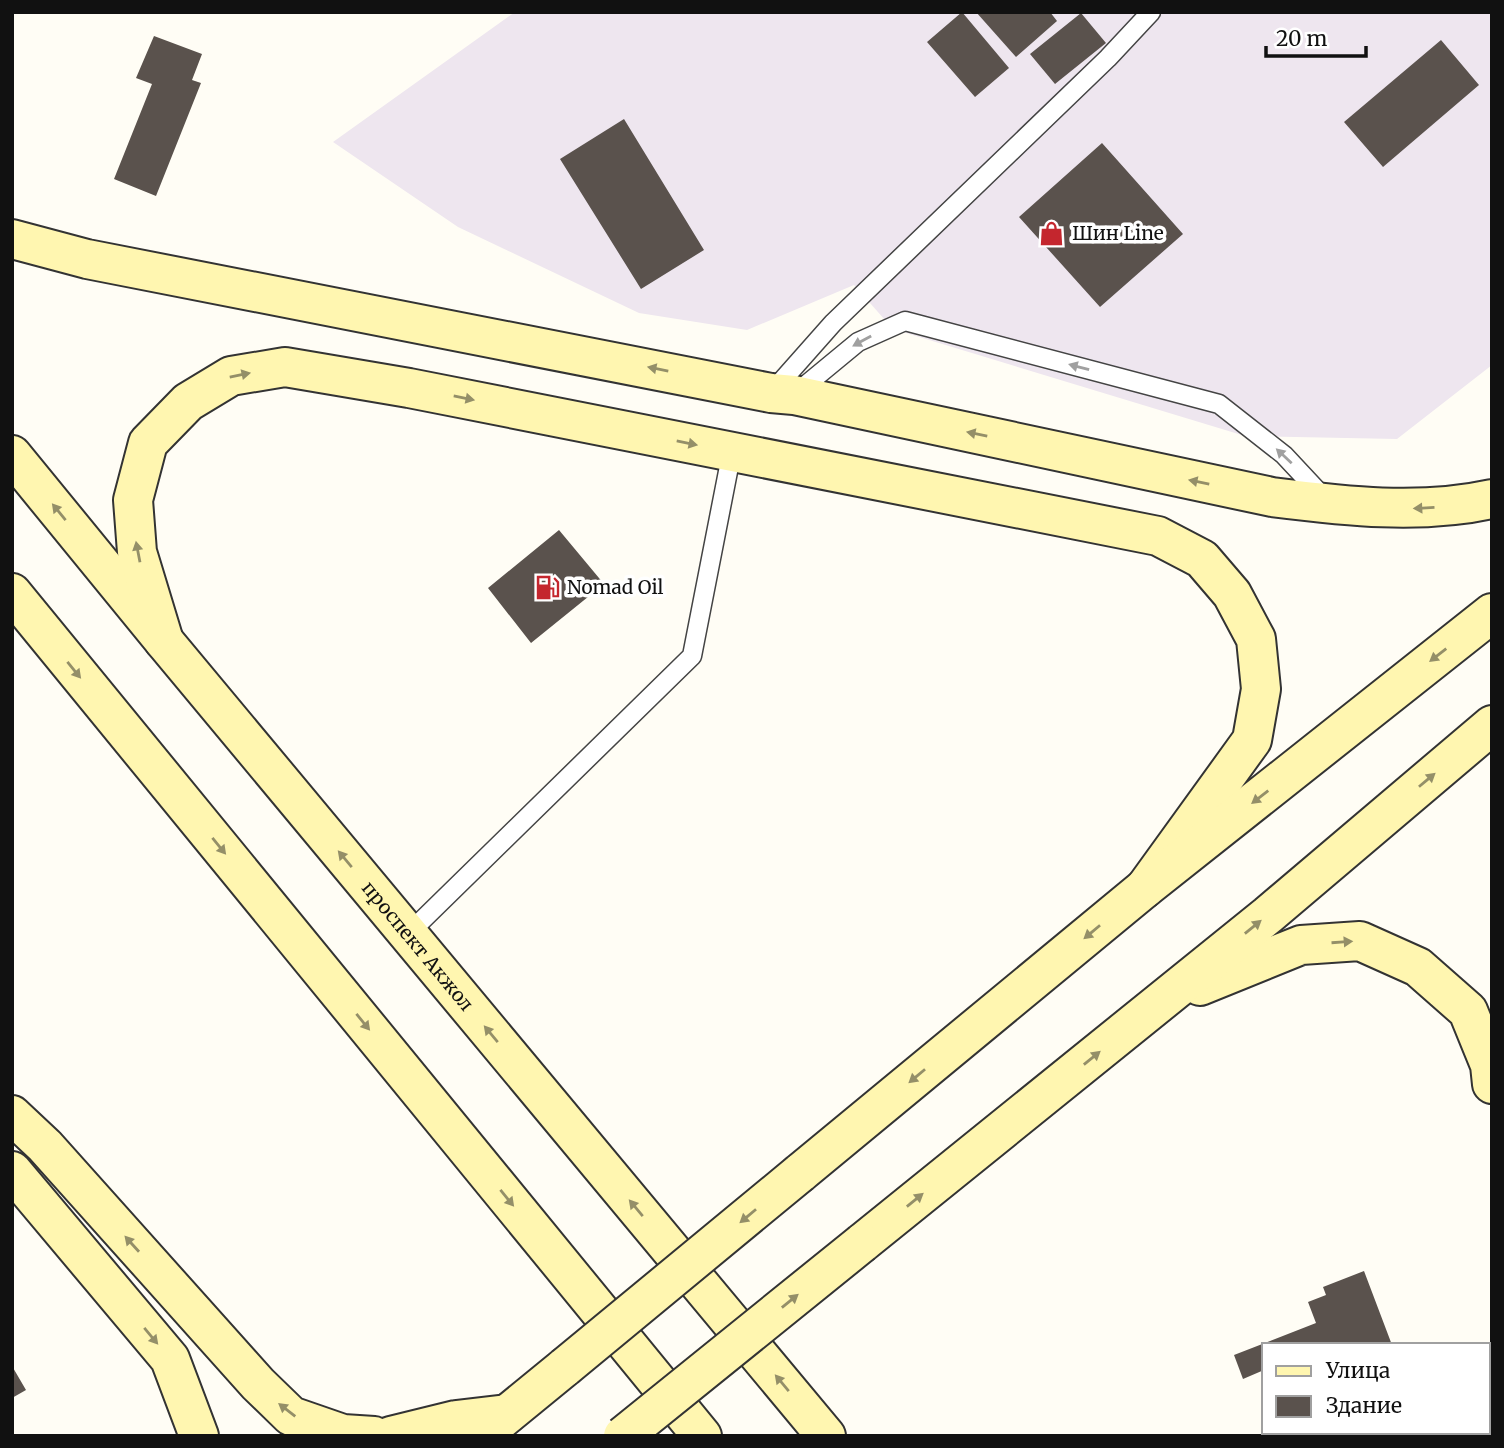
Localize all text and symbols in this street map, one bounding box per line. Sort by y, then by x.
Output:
scale bar [1266,14,1366,58]
text: 20 m [1276,25,1328,52]
shop icon: Шин Line [1038,219,1066,247]
place label: Шин Line [1072,221,1164,245]
one-way arrow [853,335,872,347]
one-way arrow [1068,361,1090,372]
one-way arrow [647,364,669,375]
one-way arrow [229,369,251,380]
one-way arrow [453,393,475,404]
one-way arrow [965,429,987,440]
one-way arrow [676,437,698,448]
one-way arrow [1276,448,1293,464]
one-way arrow [1188,476,1210,487]
one-way arrow [1413,502,1435,513]
one-way arrow [51,503,66,521]
one-way arrow [132,541,143,563]
fuel station icon: Nomad Oil [533,573,561,601]
place label: Nomad Oil [567,575,664,599]
one-way arrow [1430,647,1447,662]
one-way arrow [67,660,82,678]
one-way arrow [1418,772,1436,788]
one-way arrow [1252,789,1270,804]
one-way arrow [211,836,226,854]
one-way arrow [338,850,353,867]
street label: проспект Акжол [357,876,479,1016]
one-way arrow [1245,920,1262,935]
one-way arrow [1084,924,1102,939]
one-way arrow [1331,936,1353,947]
one-way arrow [355,1012,370,1030]
one-way arrow [484,1025,499,1042]
one-way arrow [1082,1050,1100,1065]
one-way arrow [908,1069,926,1084]
one-way arrow [499,1189,514,1206]
one-way arrow [905,1193,923,1208]
one-way arrow [629,1200,644,1217]
one-way arrow [739,1208,756,1223]
one-way arrow [124,1235,140,1253]
one-way arrow [781,1293,799,1308]
one-way arrow [143,1326,158,1344]
legend [1262,1343,1490,1434]
text: Улица [1325,1357,1390,1384]
one-way arrow [775,1375,790,1392]
text: Здание [1326,1392,1402,1419]
one-way arrow [277,1403,296,1417]

